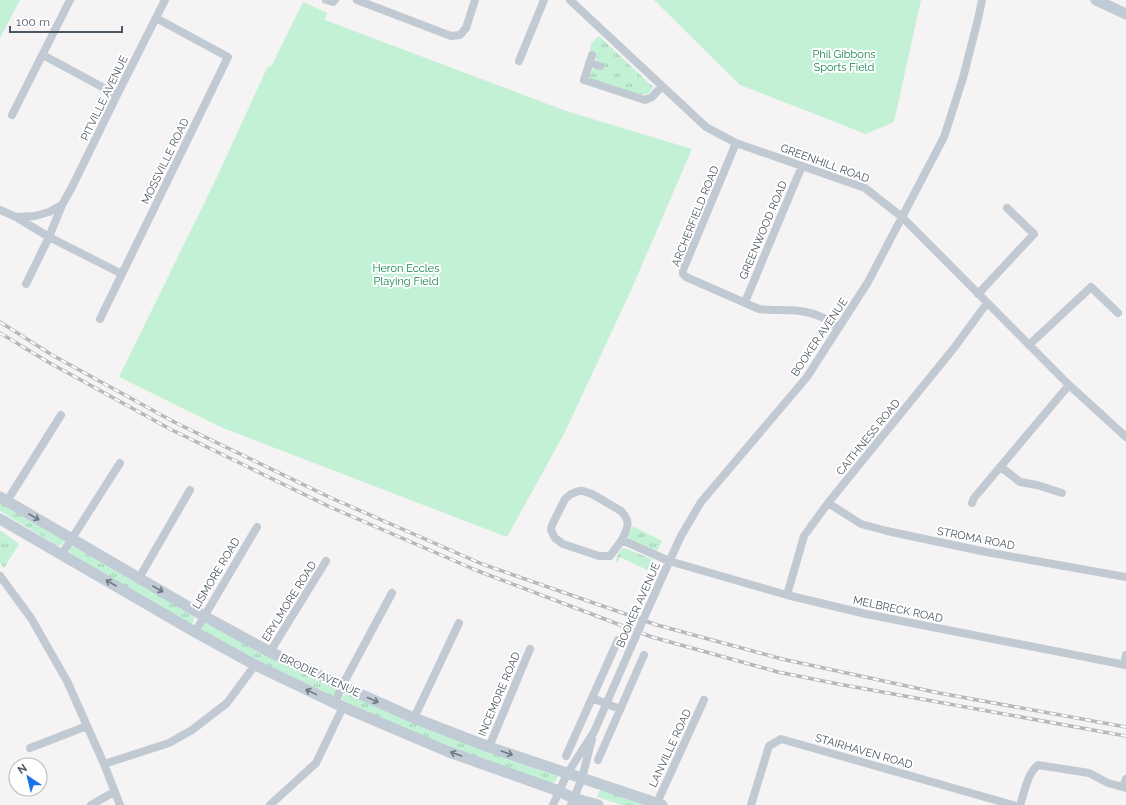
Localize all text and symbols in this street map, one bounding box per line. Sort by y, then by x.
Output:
scale bar [10,8,122,34]
text: 100 m [16,15,50,29]
park label: Phil Gibbons Sports Field [812,48,876,74]
street label: PITVILLE AVENUE [78,53,131,143]
street label: MOSSVILLE ROAD [139,116,192,206]
street label: GREENHILL ROAD [779,141,871,186]
street label: ARCHERFIELD ROAD [669,164,722,269]
street label: GREENWOOD ROAD [737,179,790,281]
park label: Heron Eccles Playing Field [372,262,440,288]
street label: BOOKER AVENUE [788,295,851,379]
street label: CAITHNESS ROAD [834,397,903,478]
one-way arrow [28,513,40,521]
street label: STROMA ROAD [936,525,1016,552]
street label: LISMORE ROAD [190,535,243,611]
street label: ERYLMORE ROAD [259,559,319,644]
street label: BOOKER AVENUE [614,560,663,650]
one-way arrow [105,578,117,586]
one-way arrow [152,585,163,593]
street label: MELBRECK ROAD [852,594,944,625]
street label: INCEMORE ROAD [476,650,523,738]
street label: BRODIE AVENUE [278,651,362,700]
one-way arrow [305,688,317,695]
one-way arrow [367,696,379,704]
street label: LANVILLE ROAD [647,707,694,790]
street label: STAIRHAVEN ROAD [814,731,914,772]
one-way arrow [450,750,462,758]
one-way arrow [500,750,513,757]
north arrow [8,757,48,797]
text: N [15,761,30,777]

